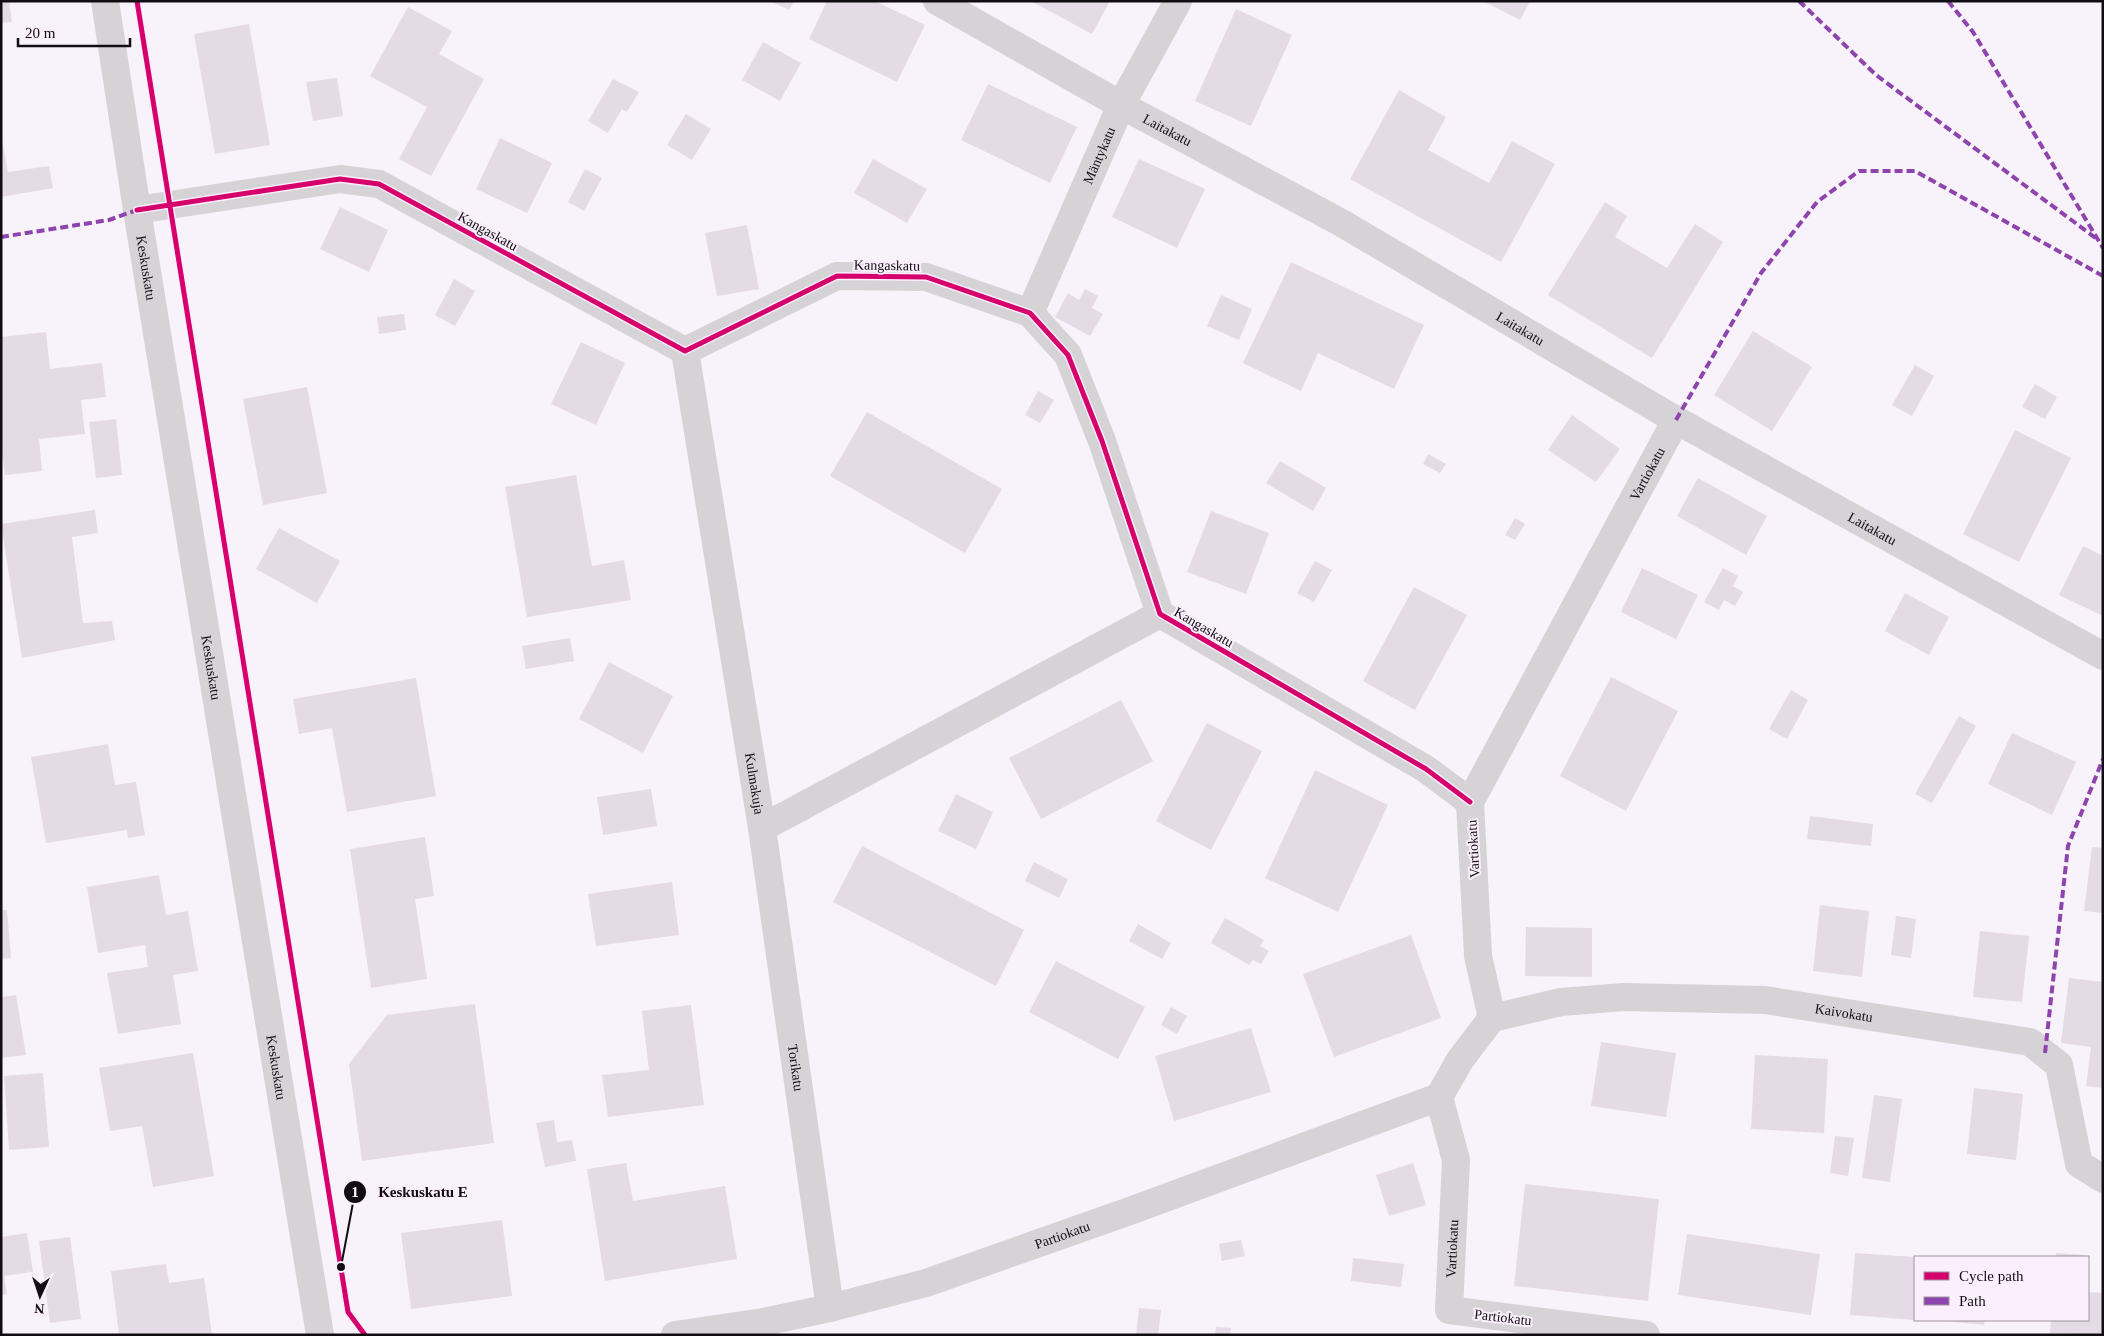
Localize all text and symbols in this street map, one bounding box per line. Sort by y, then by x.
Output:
scale bar [18,15,130,47]
text: 20 m [25,25,56,41]
street label: Laitakatu [1140,111,1194,149]
street label: Mäntykatu [1080,125,1118,186]
street label: Kangaskatu [455,209,520,254]
street label: Keskuskatu [133,234,159,301]
street label: Kangaskatu [854,257,920,274]
street label: Laitakatu [1494,309,1547,349]
street label: Vartiokatu [1627,445,1668,503]
street label: Laitakatu [1845,510,1899,548]
street label: Kangaskatu [1171,604,1236,650]
street label: Keskuskatu [198,634,224,701]
street label: Kulmakuja [742,752,767,816]
street label: Vartiokatu [1464,819,1483,878]
street label: Kaivokatu [1814,1001,1874,1025]
street label: Keskuskatu [263,1034,289,1101]
street label: Torikatu [785,1043,806,1092]
callout: Keskuskatu E [343,1177,477,1207]
text: 1 [351,1184,359,1200]
text: Keskuskatu E [378,1184,468,1200]
street label: Partiokatu [1033,1219,1092,1252]
street label: Vartiokatu [1444,1219,1461,1278]
legend [1914,1256,2089,1321]
text: Cycle path [1959,1268,2024,1284]
north arrow [15,1271,65,1321]
text: Path [1959,1293,1986,1309]
text: N [34,1301,45,1316]
street label: Partiokatu [1473,1307,1532,1328]

